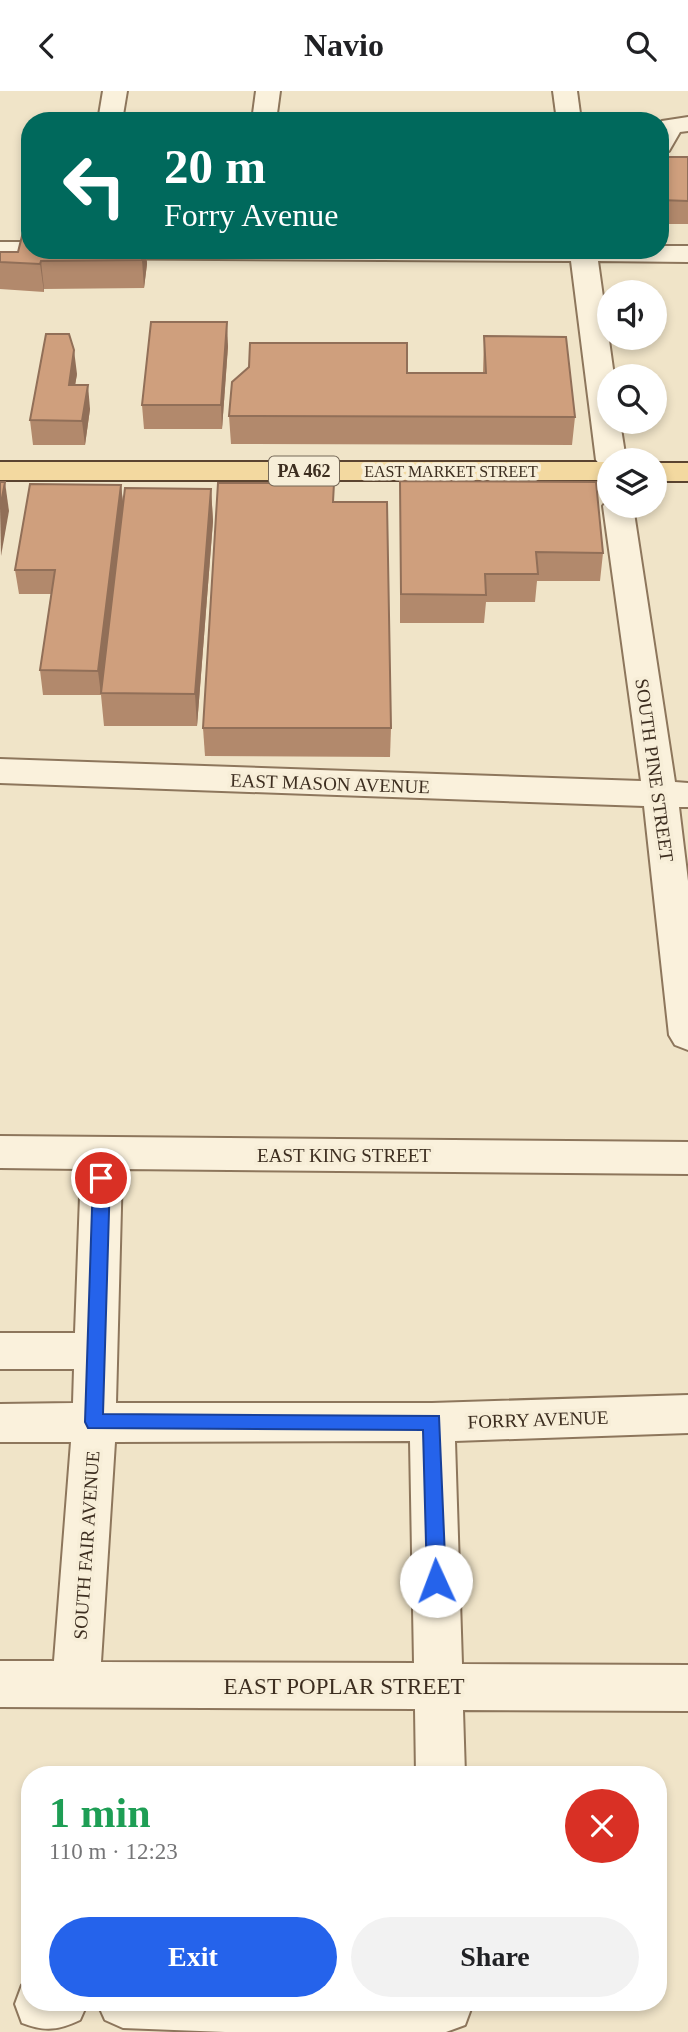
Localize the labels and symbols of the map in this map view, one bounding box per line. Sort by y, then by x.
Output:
road number: PA 462 [269,457,339,485]
street label: EAST MARKET STREET [364,463,538,480]
street label: SOUTH PINE STREET [631,677,678,863]
street label: EAST MASON AVENUE [230,770,430,797]
street label: EAST KING STREET [257,1145,431,1166]
pin [71,1148,131,1208]
street label: FORRY AVENUE [467,1407,609,1432]
street label: SOUTH FAIR AVENUE [69,1450,104,1640]
position arrow [399,1544,473,1618]
street label: EAST POPLAR STREET [223,1674,465,1699]

